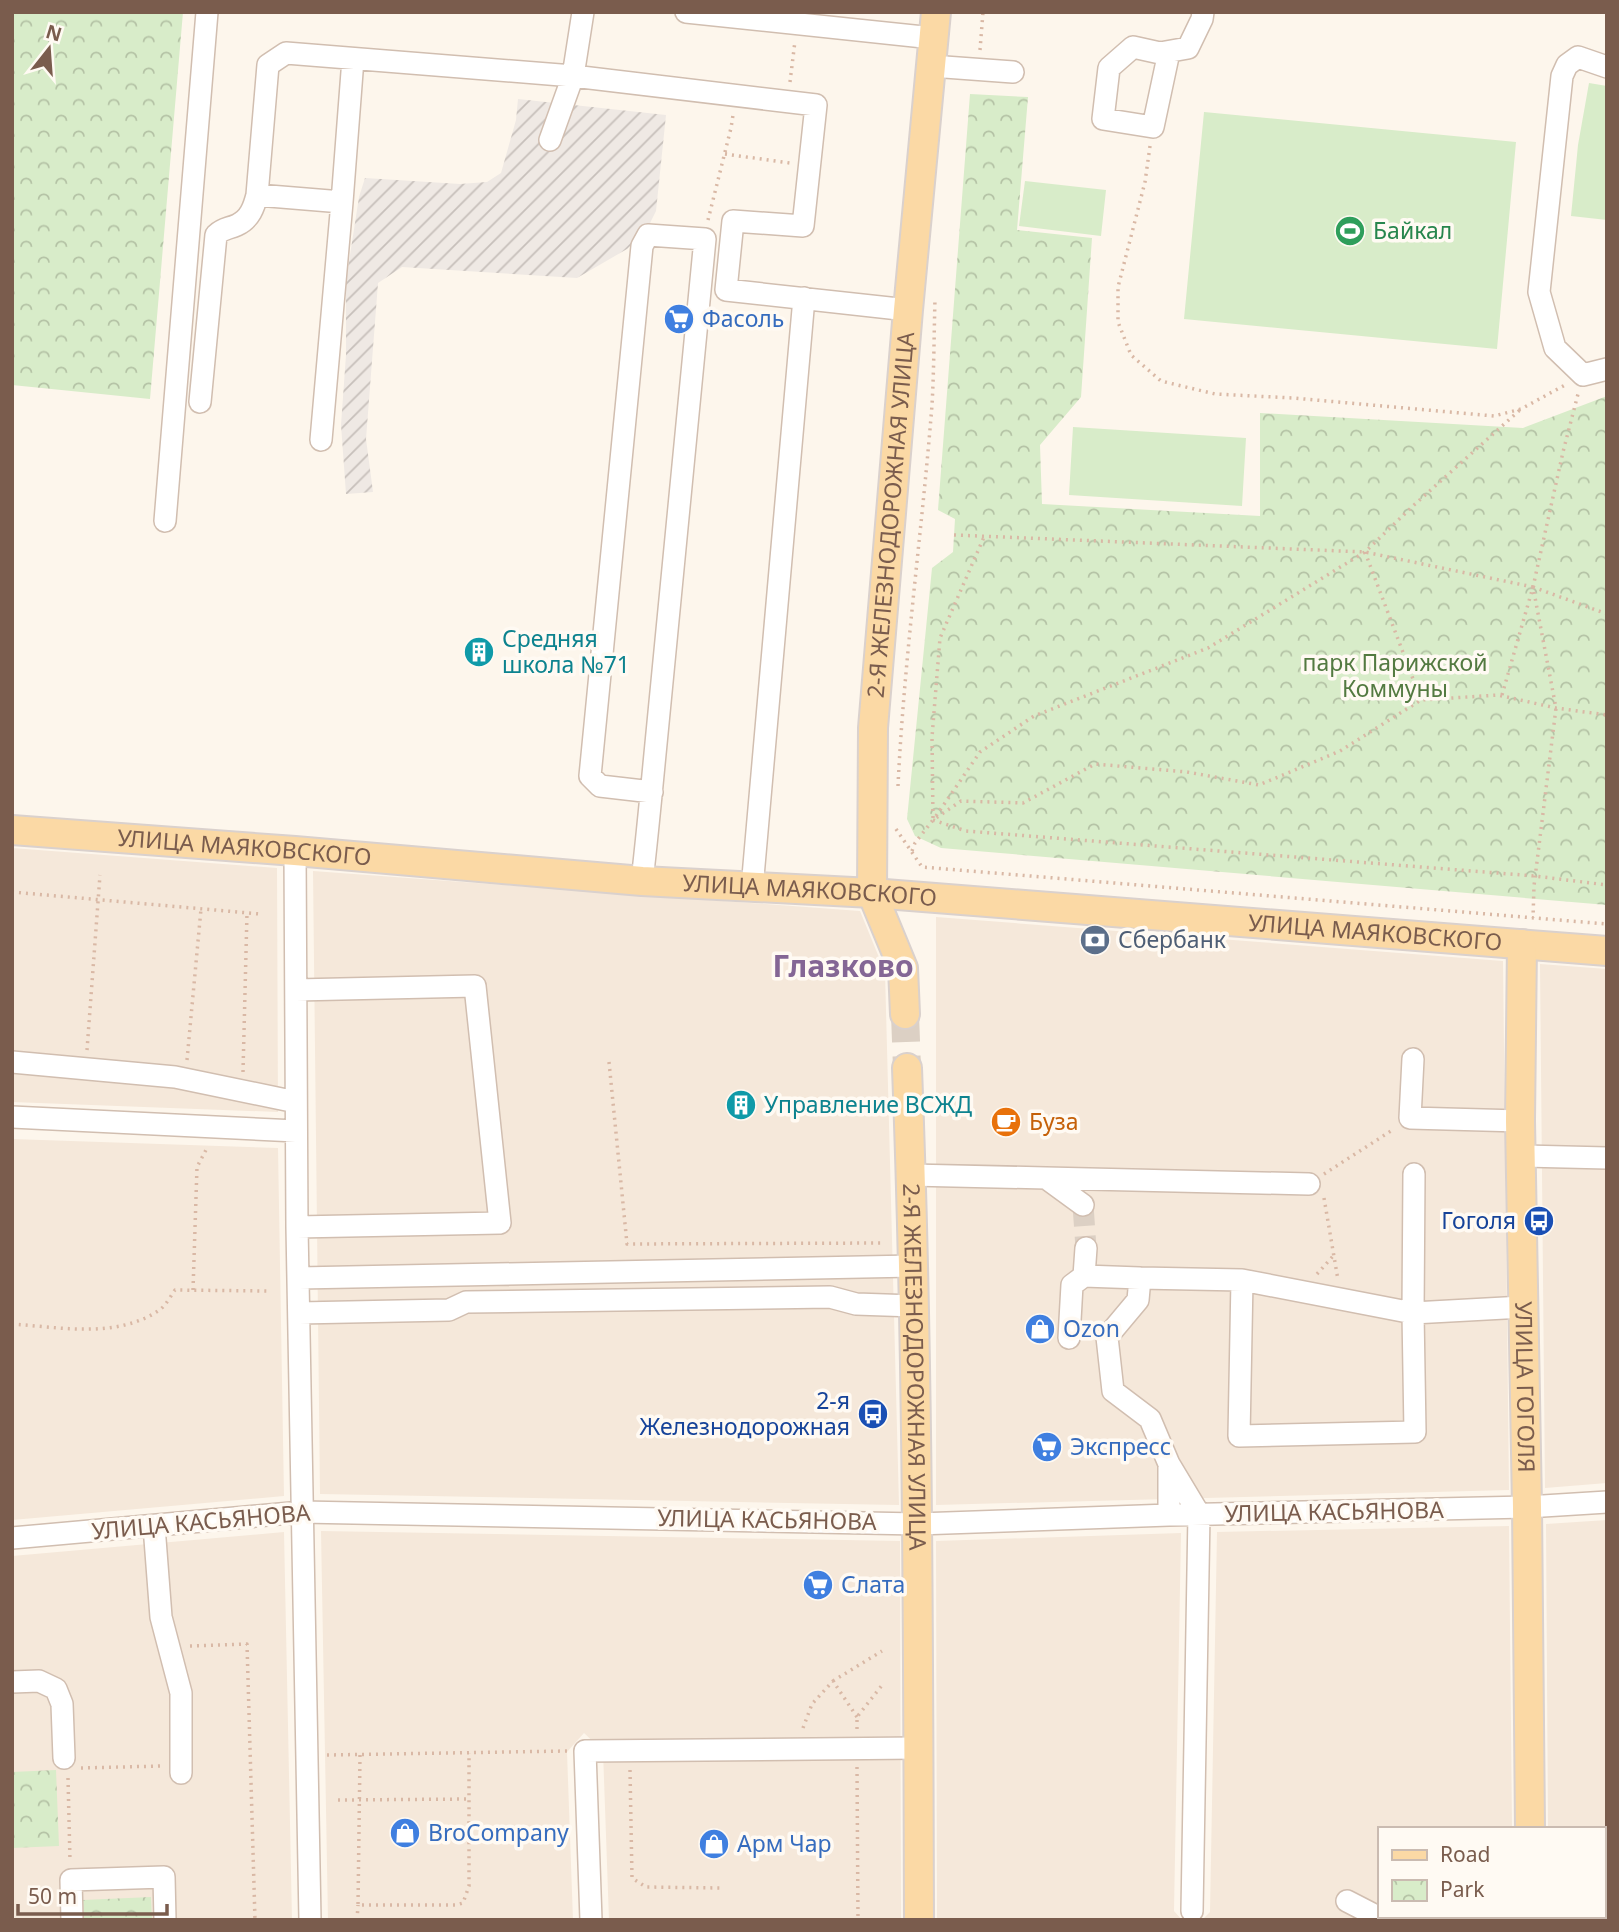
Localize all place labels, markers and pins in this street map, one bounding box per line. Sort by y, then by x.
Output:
sports icon: Байкал [1333,214,1367,248]
place label: Байкал [1373,214,1452,246]
supermarket icon: Фасоль [662,302,696,336]
place label: Фасоль [702,302,784,334]
place label: Средняя школа №71 [502,622,630,680]
building icon: Средняя школа №71 [462,635,496,669]
bank icon: Сбербанк [1078,923,1112,957]
place label: Сбербанк [1118,923,1227,955]
building icon: Управление ВСЖД [724,1088,758,1122]
place label: Управление ВСЖД [764,1088,972,1120]
cafe icon: Буза [989,1105,1023,1139]
place label: Буза [1029,1105,1079,1137]
place label: Гоголя [1441,1204,1516,1236]
bus stop icon: Гоголя [1522,1204,1556,1238]
shop icon: Ozon [1023,1312,1057,1346]
place label: Ozon [1063,1312,1120,1344]
place label: 2-я Железнодорожная [640,1384,850,1442]
bus stop icon: 2-я Железнодорожная [856,1397,890,1431]
supermarket icon: Экспресс [1030,1430,1064,1464]
place label: Экспресс [1070,1430,1171,1462]
supermarket icon: Слата [801,1568,835,1602]
place label: Слата [841,1568,905,1600]
shop icon: BroCompany [388,1816,422,1850]
place label: BroCompany [428,1816,569,1848]
shop icon: Арм Чар [697,1827,731,1861]
place label: Арм Чар [737,1827,832,1859]

